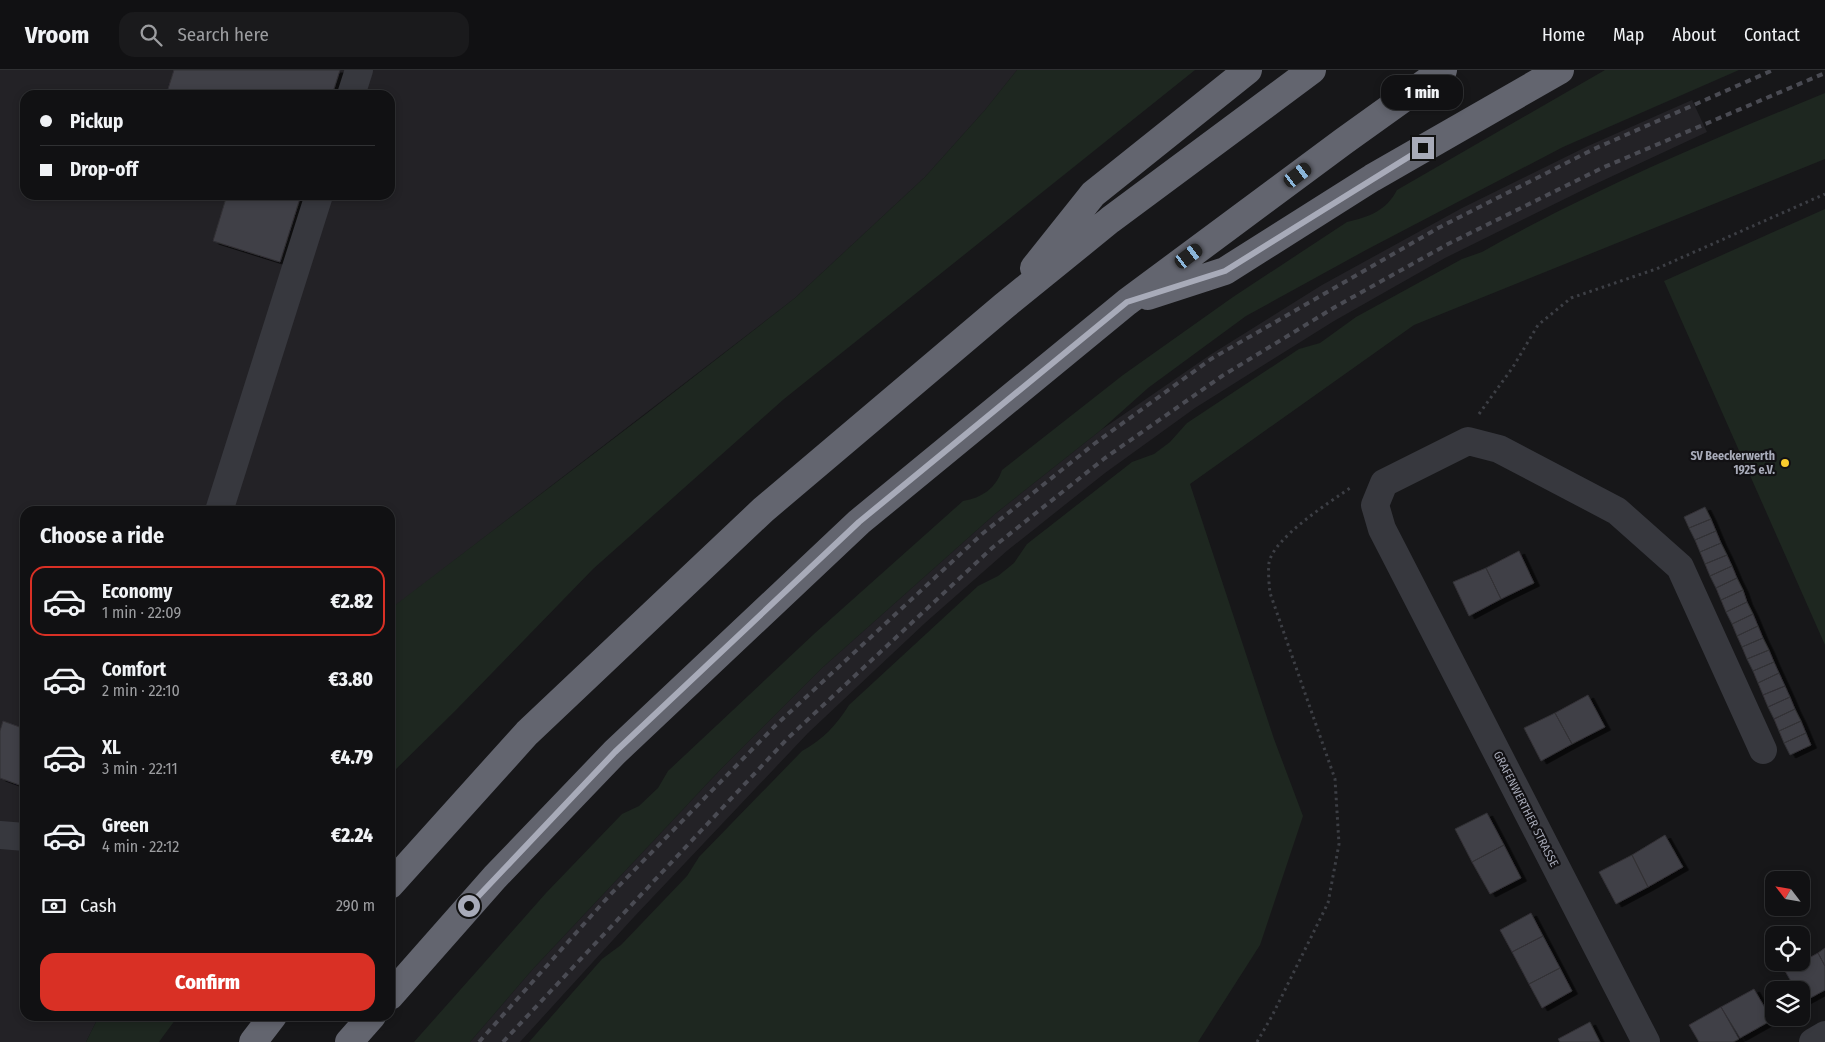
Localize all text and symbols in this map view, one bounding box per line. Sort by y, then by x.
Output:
search box [119,12,469,57]
text: Vroom [25,21,89,49]
icon: search [137,21,165,49]
text: Search here [177,23,269,46]
text: Home [1542,24,1585,46]
text: Map [1613,24,1644,46]
text: About [1672,24,1716,46]
text: Contact [1744,24,1800,46]
callout: 1 min [1382,75,1464,110]
text: 1 min [1405,83,1439,102]
text: Pickup [70,110,123,133]
route end [1412,137,1434,159]
text: Drop-off [70,158,138,181]
car [1281,160,1314,190]
car [1172,241,1205,271]
place label: SV Beeckerwerth 1925 e.V. [1690,449,1775,477]
marker: SV Beeckerwerth 1925 e.V. [1779,457,1791,469]
text: Choose a ride [40,522,164,549]
icon: car [42,579,87,624]
text: Economy [102,580,172,603]
text: €2.82 [331,590,373,613]
text: 1 min · 22:09 [102,603,181,622]
icon: car [42,657,87,702]
text: Comfort [102,658,166,681]
text: €3.80 [329,668,373,691]
text: 2 min · 22:10 [102,681,180,700]
icon: car [42,735,87,780]
text: XL [102,736,121,759]
text: €4.79 [331,746,373,769]
street label: GRAFENWERTHER STRASSE [1491,749,1561,870]
text: 3 min · 22:11 [102,759,178,778]
icon: car [42,813,87,858]
text: Green [102,814,149,837]
text: €2.24 [331,824,373,847]
text: 4 min · 22:12 [102,837,179,856]
north arrow [1765,871,1810,916]
map controls [1765,871,1810,1026]
icon: cash [40,892,68,920]
text: Cash [80,894,117,917]
route start [458,895,480,917]
text: 290 m [336,896,375,915]
button: locate [1765,926,1810,971]
button: Confirm [40,953,375,1011]
button: layers [1765,981,1810,1026]

